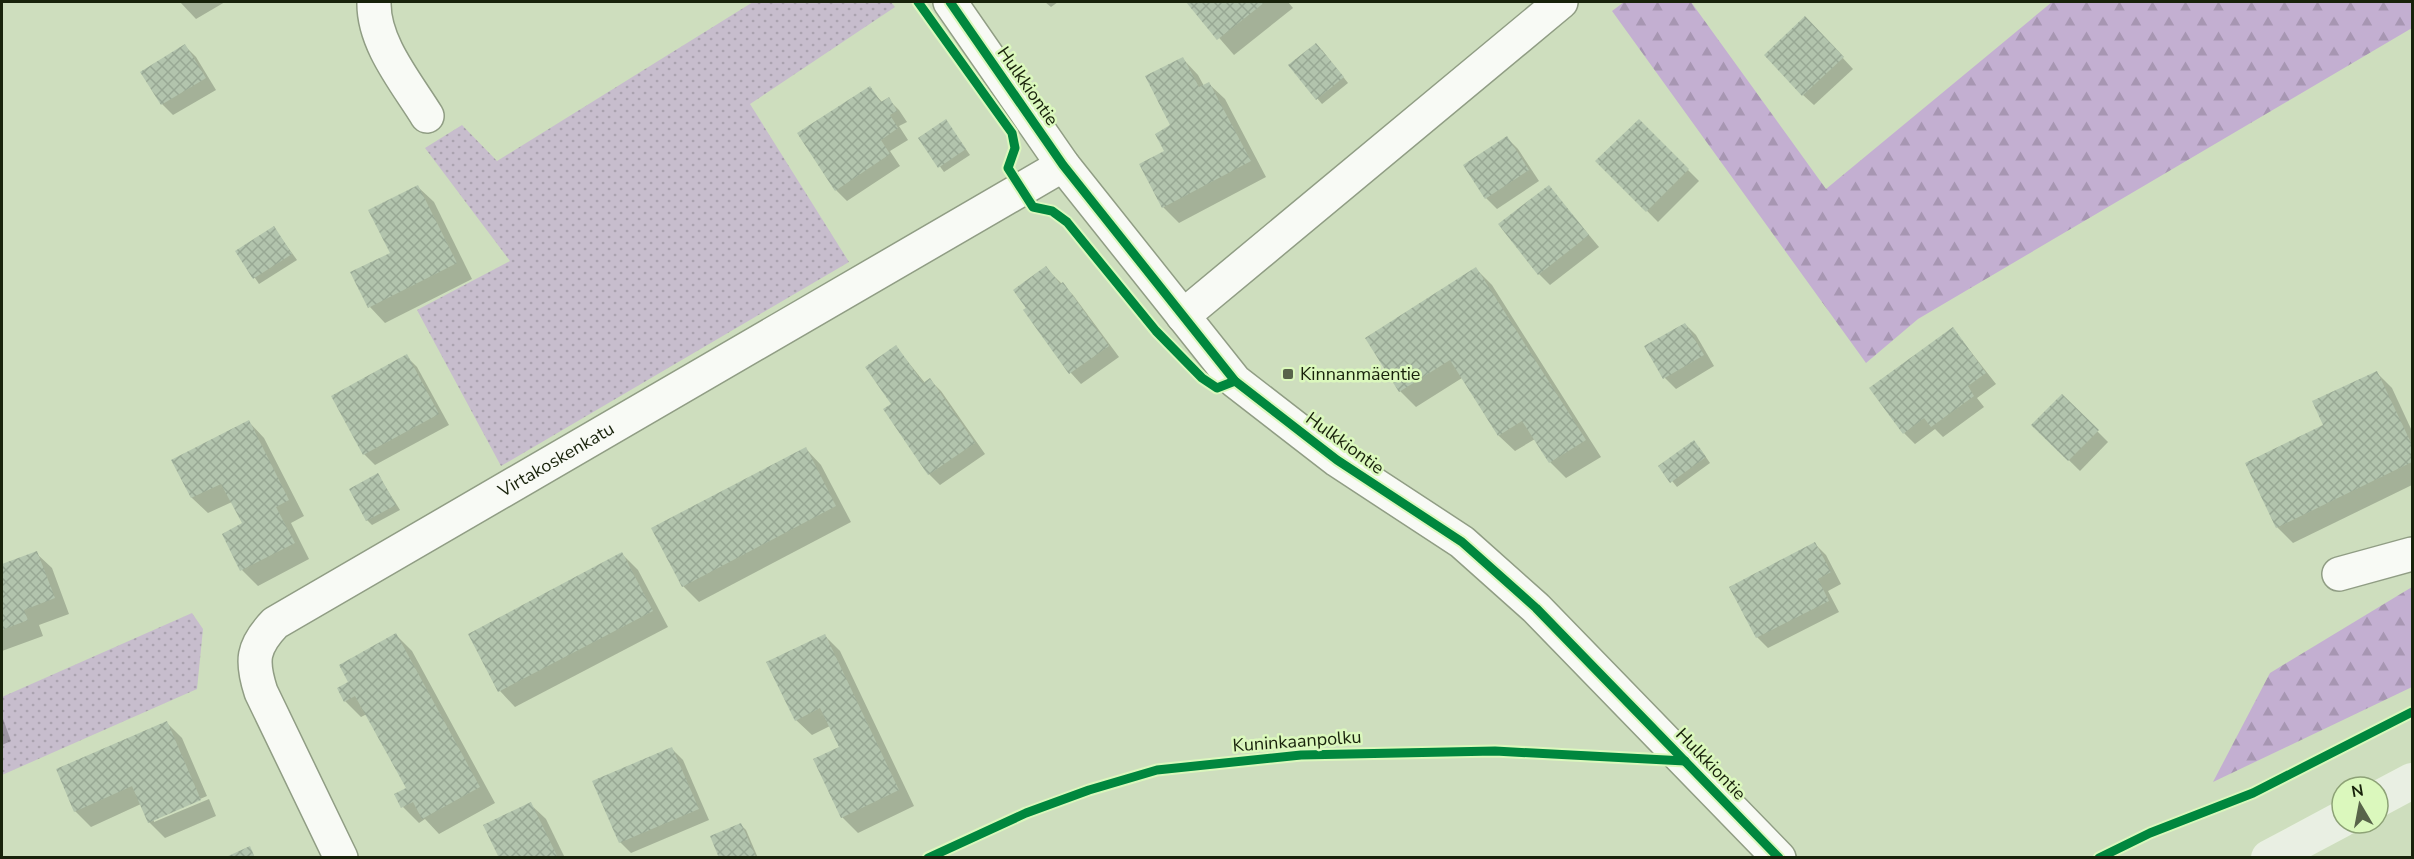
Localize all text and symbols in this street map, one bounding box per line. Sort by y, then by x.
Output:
street label: Hulkkiontie [992,42,1064,130]
place label: Kinnanmäentie [1300,362,1420,386]
marker: Kinnanmäentie [1281,367,1295,381]
street label: Hulkkiontie [1301,406,1389,480]
street label: Virtakoskenkatu [493,417,618,503]
street label: Hulkkiontie [1671,723,1751,805]
street label: Kuninkaanpolku [1232,725,1362,757]
north arrow [2330,775,2390,835]
text: N [2350,779,2365,803]

